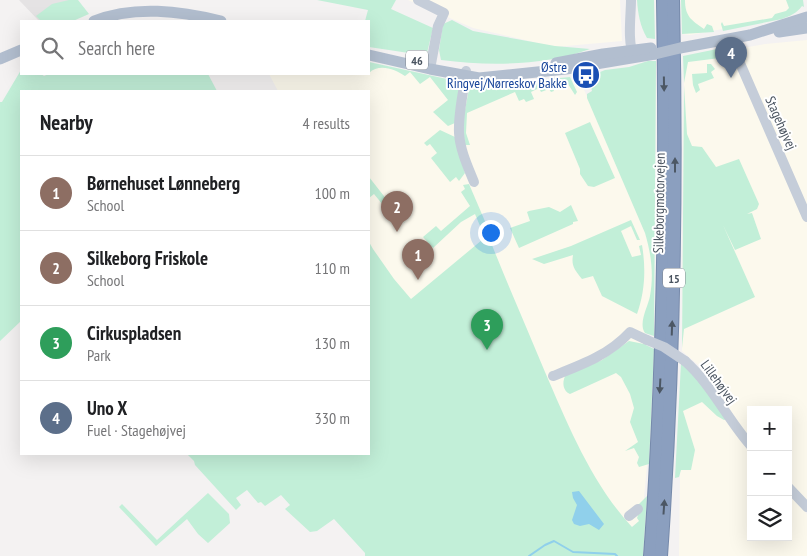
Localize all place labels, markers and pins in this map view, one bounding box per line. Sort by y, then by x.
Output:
pin: 4 [715,37,747,78]
place label: Østre Ringvej/Nørreskov Bakke [447,58,567,92]
bus stop icon: Østre Ringvej/Nørreskov Bakke [571,60,601,90]
pin: 2 [381,191,413,232]
pin: 1 [402,239,434,280]
pin: 3 [471,309,503,350]

